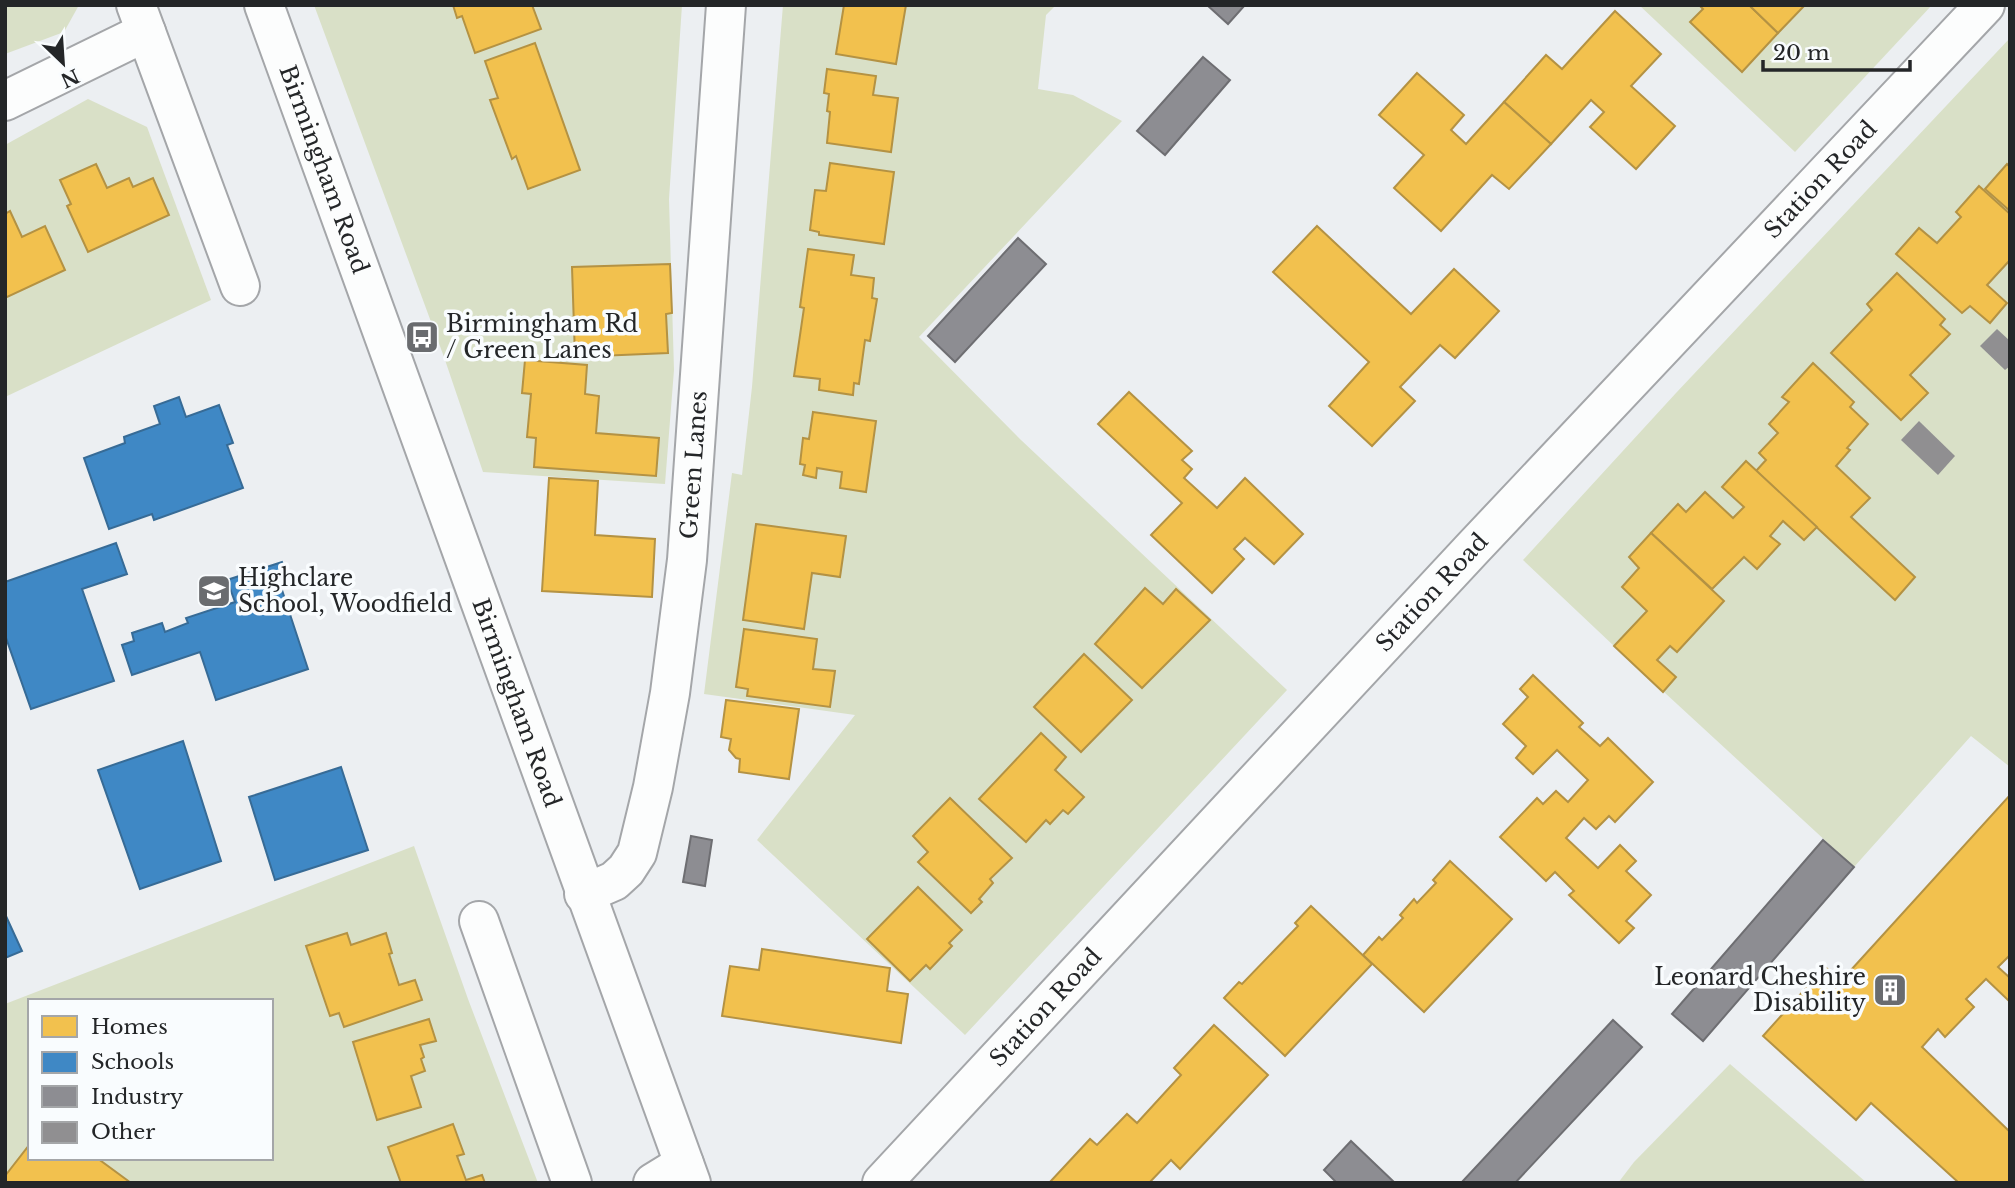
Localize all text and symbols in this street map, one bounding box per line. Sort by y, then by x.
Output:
north arrow [28,28,98,98]
scale bar [1763,28,1910,72]
text: 20 m [1773,40,1830,66]
street label: Birmingham Road [273,61,375,277]
text: N [57,64,83,92]
street label: Station Road [1758,115,1883,244]
place label: Birmingham Rd / Green Lanes [446,310,638,364]
bus stop icon: Birmingham Rd / Green Lanes [403,318,441,356]
street label: Green Lanes [675,390,713,540]
street label: Station Road [1370,527,1494,657]
place label: Highclare School, Woodfield [238,564,453,618]
school or university icon: Highclare School, Woodfield [195,572,233,610]
street label: Birmingham Road [466,595,567,811]
street label: Station Road [984,942,1107,1072]
place label: Leonard Cheshire Disability [1654,963,1866,1017]
building icon: Leonard Cheshire Disability [1871,971,1909,1009]
legend [28,999,273,1160]
text: Homes [91,1014,168,1040]
text: Schools [91,1049,174,1075]
text: Industry [91,1084,184,1110]
text: Other [91,1119,155,1145]

